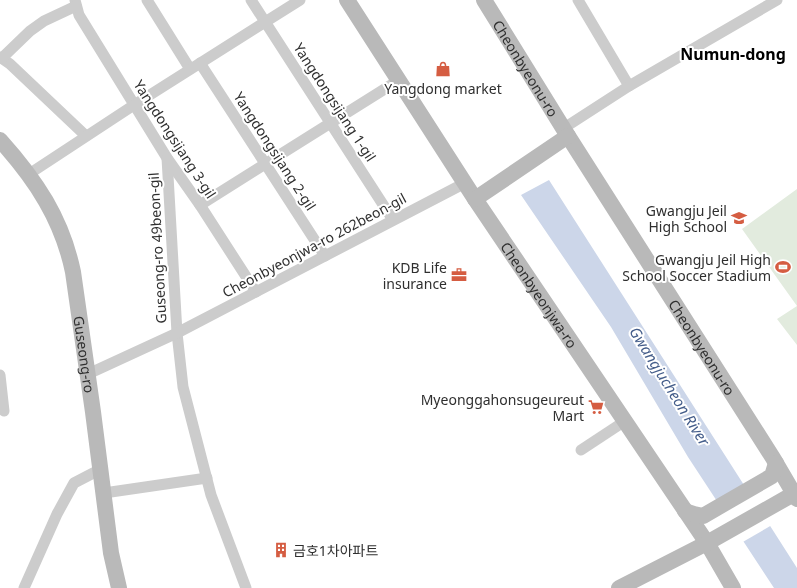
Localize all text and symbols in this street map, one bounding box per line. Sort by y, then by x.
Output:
street label: Cheonbyeonu-ro [489,16,563,120]
street label: Yangdongsijang 1-gil [290,39,380,165]
district label: Numun-dong [680,43,786,65]
shop icon: Yangdong market [434,60,452,78]
street label: Yangdongsijang 3-gil [130,76,220,202]
place label: Yangdong market [384,79,502,98]
street label: Yangdongsijang 2-gil [230,88,320,214]
street label: Guseong-ro 49beon-gil [144,172,170,324]
street label: Cheonbyeonjwa-ro 262beon-gil [219,188,409,302]
place label: Gwangju Jeil High School [646,201,727,236]
school or university icon: Gwangju Jeil High School [730,209,748,227]
street label: Cheonbyeonjwa-ro [497,238,582,351]
place label: Gwangju Jeil High School Soccer Stadium [622,250,771,285]
place label: KDB Life insurance [383,258,447,293]
sports icon: Gwangju Jeil High School Soccer Stadium [774,258,792,276]
office icon: KDB Life insurance [450,266,468,284]
street label: Cheonbyeonu-ro [665,295,740,399]
street label: Guseong-ro [70,315,100,394]
water label: Gwangjucheon River [625,323,715,450]
place label: Myeonggahonsugeureut Mart [421,390,584,425]
supermarket icon: Myeonggahonsugeureut Mart [587,398,605,416]
building icon: 금호1차아파트 [272,541,290,559]
place label: 금호1차아파트 [293,541,378,560]

